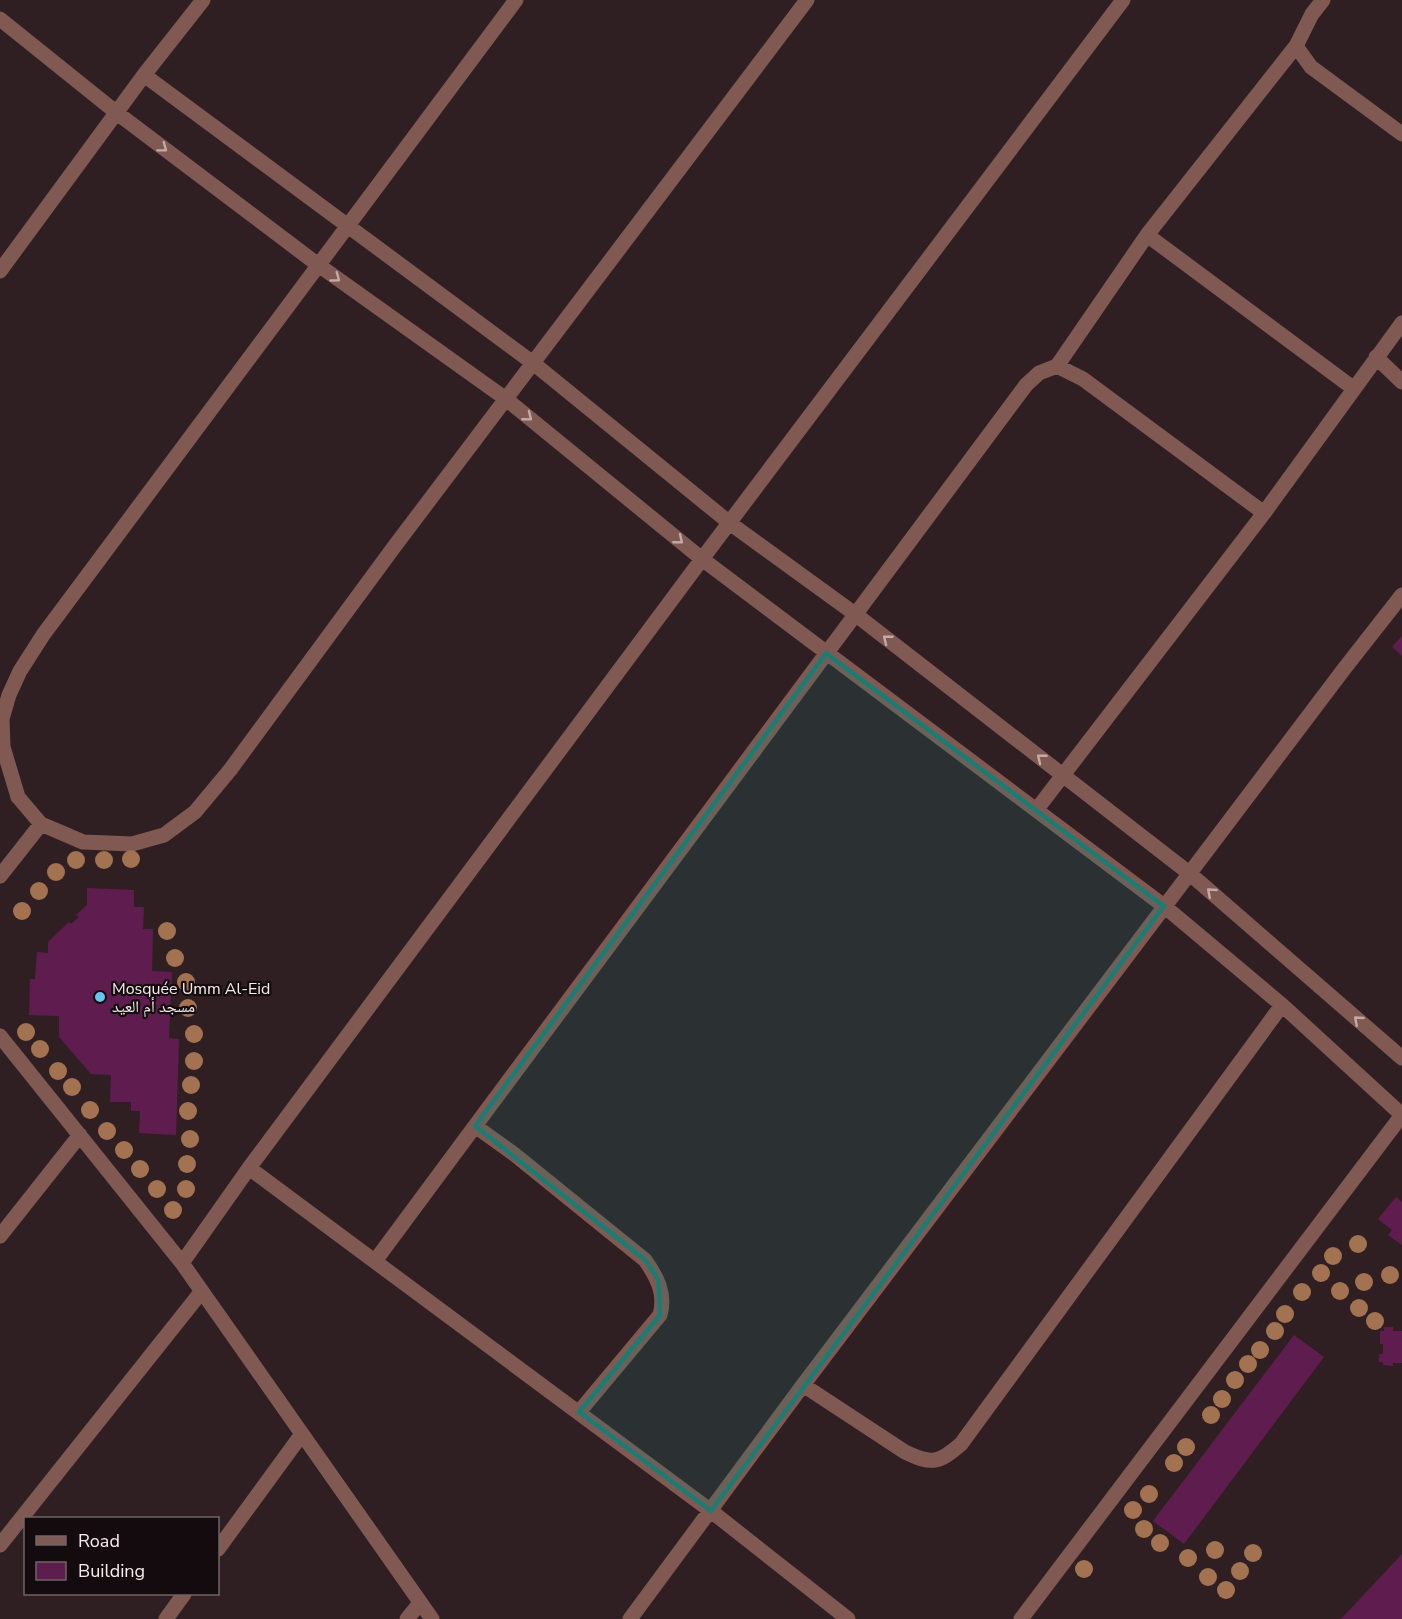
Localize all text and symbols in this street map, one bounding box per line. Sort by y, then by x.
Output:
one-way arrow [157,141,168,152]
one-way arrow [329,271,340,282]
one-way arrow [521,409,532,420]
one-way arrow [672,533,683,544]
one-way arrow [882,635,893,646]
one-way arrow [1037,755,1048,766]
one-way arrow [1207,888,1218,899]
place label: Mosquée Umm Al-Eid مسجد أم العيد [112,978,270,1018]
marker: Mosquée Umm Al-Eid مسجد أم العيد [93,990,107,1004]
one-way arrow [1354,1016,1365,1027]
legend [24,1517,219,1595]
text: Road [78,1529,120,1553]
text: Building [78,1559,145,1583]

